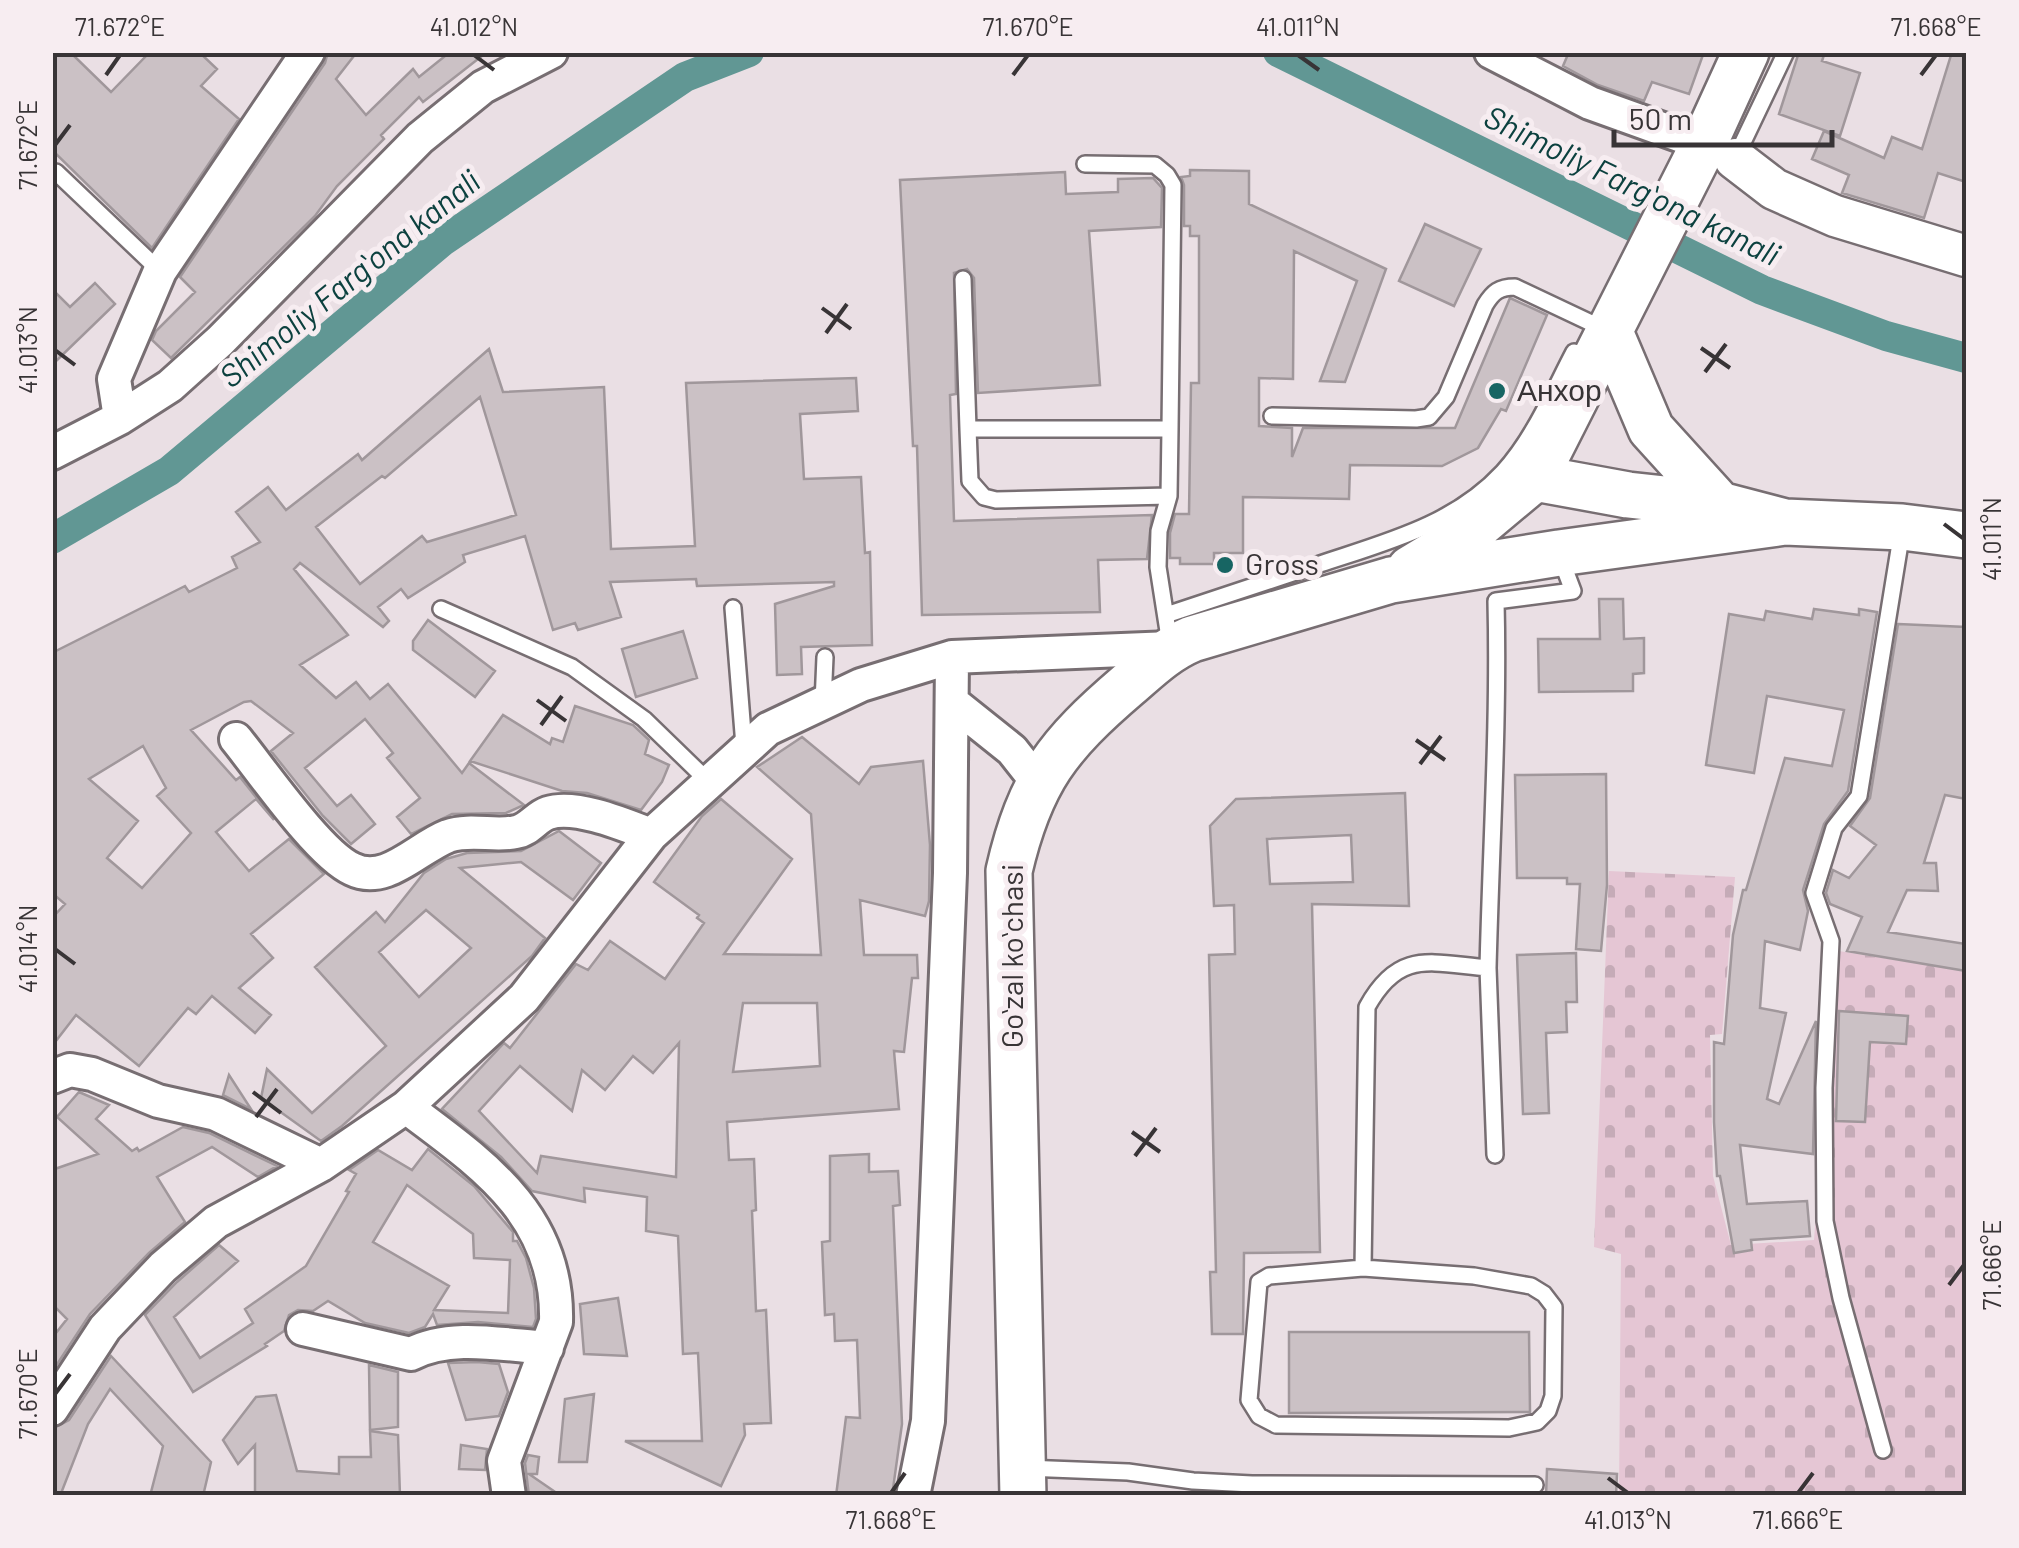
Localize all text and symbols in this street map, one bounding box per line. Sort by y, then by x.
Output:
text: 71.672°E [75,11,165,41]
text: 41.012°N [430,11,518,41]
text: 71.670°E [982,11,1074,41]
text: 41.011°N [1256,11,1340,41]
text: 71.668°E [1890,11,1982,41]
scale bar [1614,85,1832,147]
water label: Shimoliy Fargʻona kanali [1479,96,1787,272]
text: 71.672°E [12,100,42,190]
text: 50 m [1629,100,1692,136]
water label: Shimoliy Fargʻona kanali [211,161,487,394]
text: 41.013°N [12,306,42,394]
place label: Анхор [1517,371,1602,407]
marker: Анхор [1486,380,1508,402]
text: 41.011°N [1976,497,2006,581]
place label: Gross [1245,545,1319,581]
marker: Gross [1214,554,1236,576]
street label: Goʻzal koʻchasi [993,864,1029,1048]
text: 41.014°N [12,905,42,993]
text: 71.666°E [1976,1220,2006,1310]
text: 71.670°E [12,1348,42,1440]
text: 71.668°E [845,1504,937,1534]
text: 41.013°N [1584,1504,1672,1534]
text: 71.666°E [1753,1504,1843,1534]

